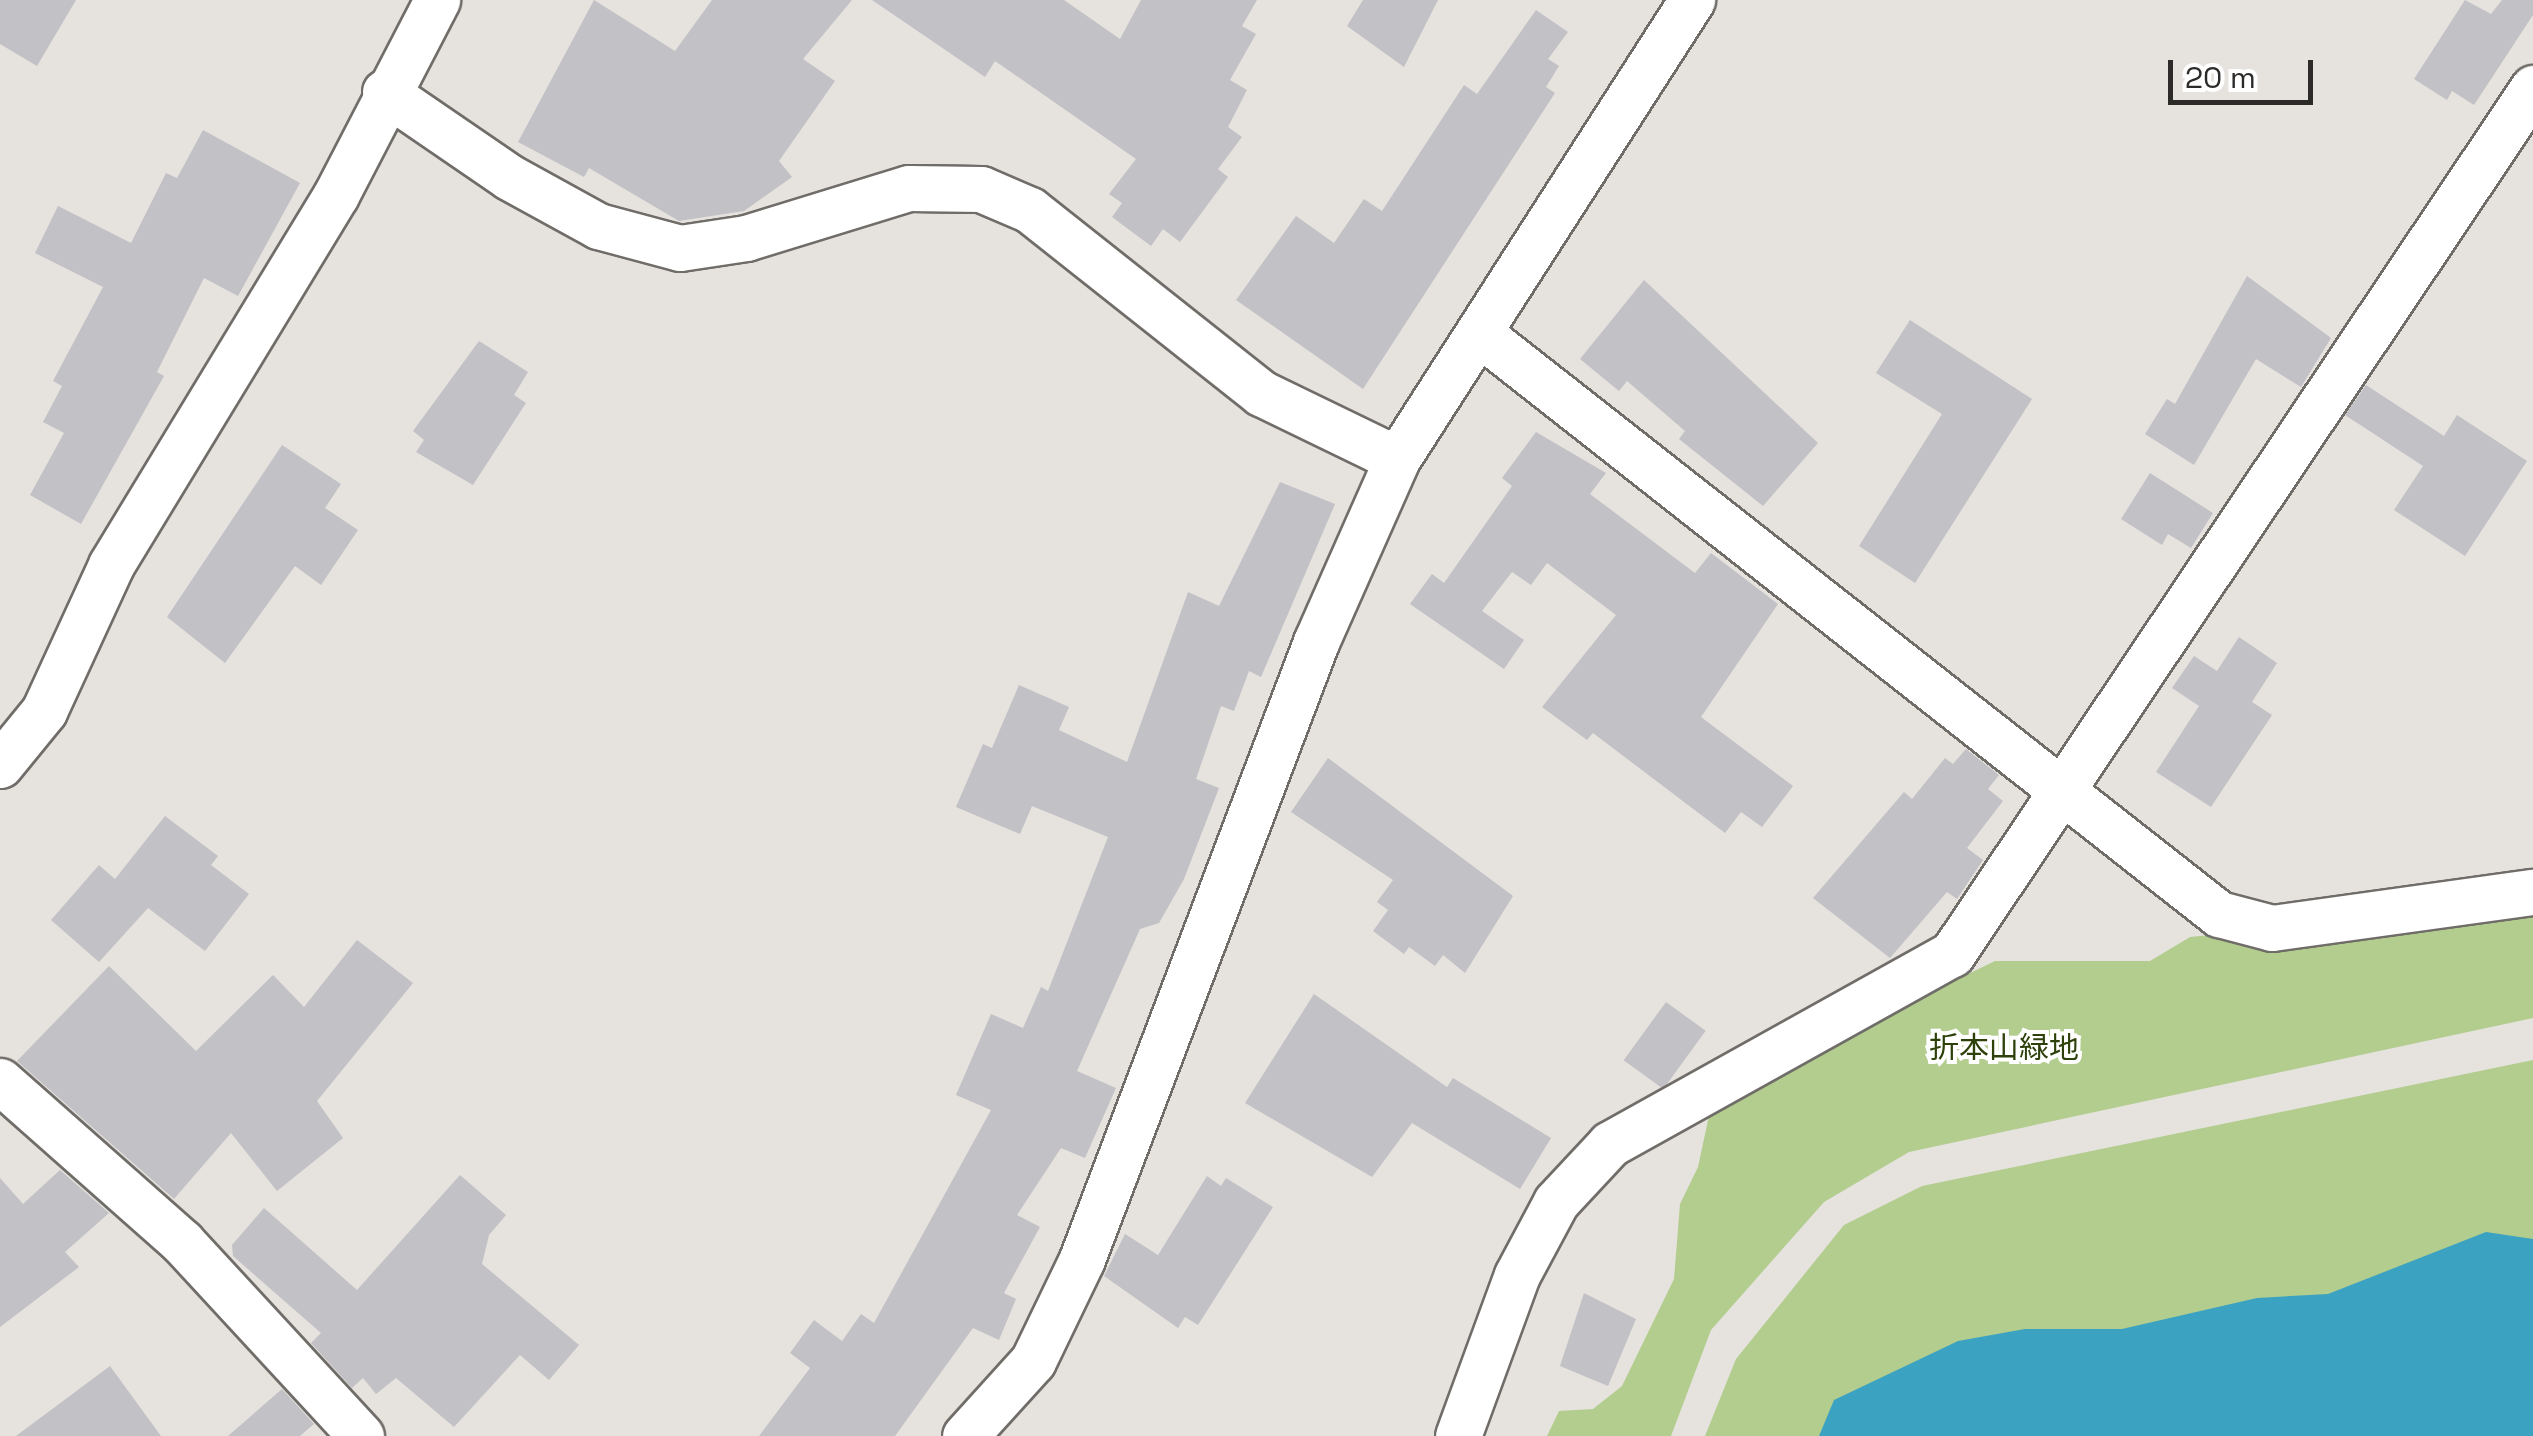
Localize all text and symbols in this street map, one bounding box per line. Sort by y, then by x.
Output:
scale bar [2173,40,2318,102]
text: 20 m [2185,58,2256,97]
park label: 折本山緑地 [1929,1030,2079,1066]

